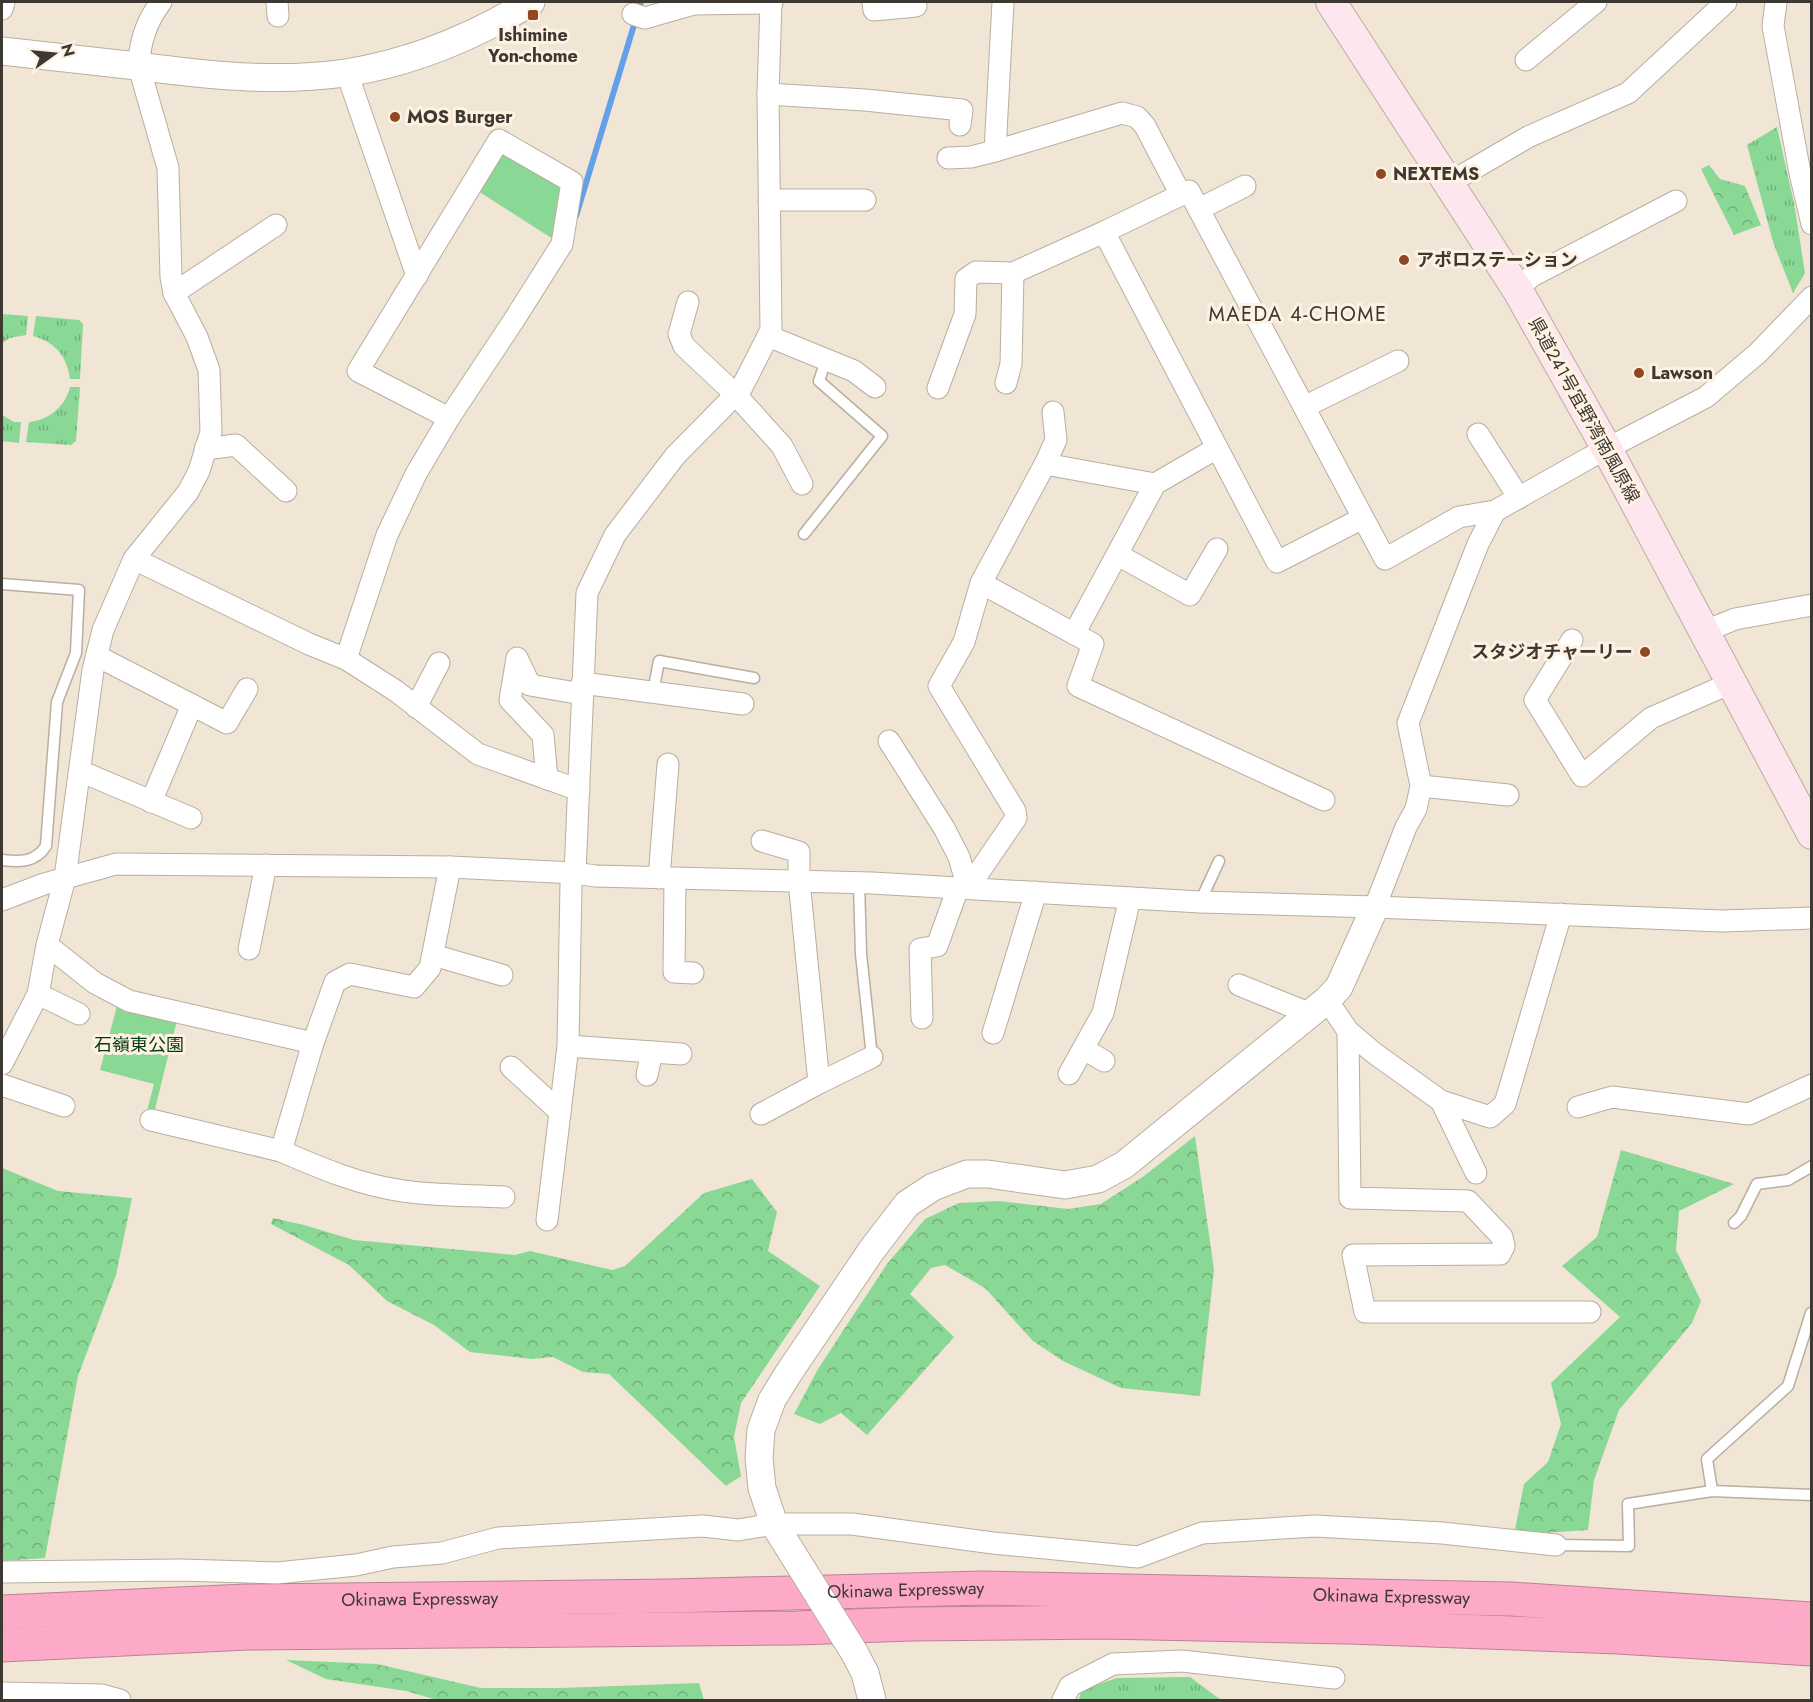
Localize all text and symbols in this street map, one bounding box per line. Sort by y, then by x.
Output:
marker: Ishimine Yon-chome [526,8,540,22]
place label: Ishimine Yon-chome [487,22,578,69]
north arrow [24,24,84,84]
text: N [55,41,81,59]
place label: MOS Burger [407,104,513,130]
marker: MOS Burger [388,110,402,124]
place label: NEXTEMS [1393,161,1479,187]
marker: NEXTEMS [1374,167,1388,181]
place label: アポロステーション [1416,247,1578,273]
marker: アポロステーション [1397,253,1411,267]
district label: MAEDA 4-CHOME [1209,300,1387,329]
street label: 県道241号宜野湾南風原線 [1522,312,1646,508]
place label: Lawson [1651,360,1713,386]
marker: Lawson [1632,366,1646,380]
place label: スタジオチャーリー [1471,639,1633,665]
marker: スタジオチャーリー [1638,645,1652,659]
park label: 石嶺東公園 [94,1032,184,1058]
street label: Okinawa Expressway [827,1575,985,1605]
street label: Okinawa Expressway [1313,1582,1471,1611]
street label: Okinawa Expressway [341,1585,499,1613]

